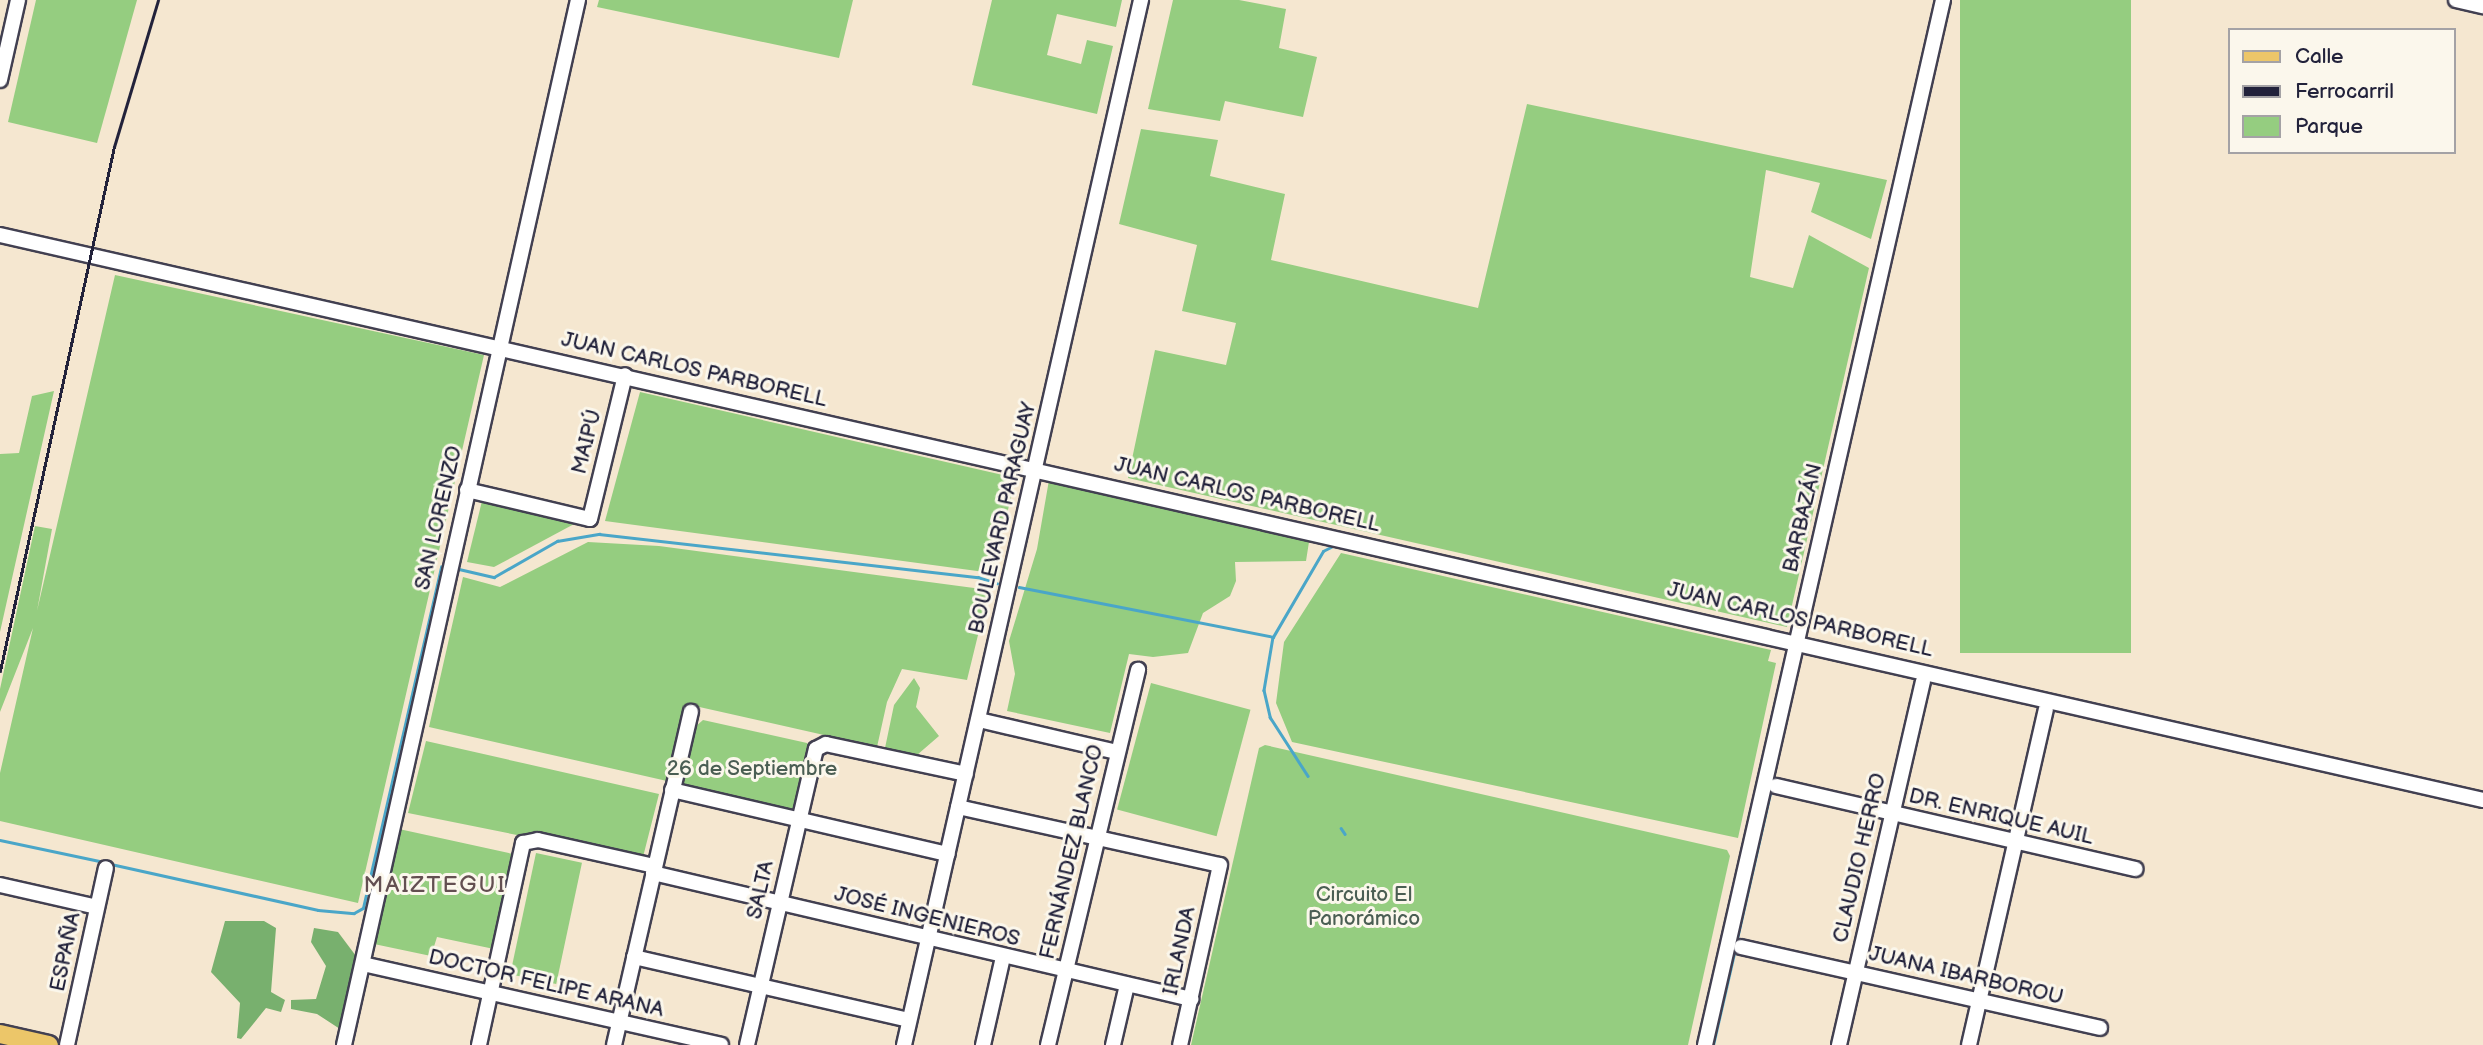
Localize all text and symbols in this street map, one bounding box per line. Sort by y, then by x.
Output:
legend [2228,28,2455,154]
text: Calle [2295,44,2344,69]
text: Ferrocarril [2295,79,2394,104]
text: Parque [2295,114,2363,139]
street label: JUAN CARLOS PARBORELL [559,327,829,413]
street label: BOULEVARD PARAGUAY [964,400,1042,636]
street label: MAIPÚ [567,407,607,477]
street label: SAN LORENZO [410,444,468,592]
street label: JUAN CARLOS PARBORELL [1112,452,1382,538]
street label: BARBAZÁN [1778,461,1828,575]
street label: JUAN CARLOS PARBORELL [1665,577,1935,663]
street label: FERNÁNDEZ BLANCO [1035,742,1109,962]
park label: 26 de Septiembre [667,756,837,782]
street label: CLAUDIO HERRO [1828,771,1892,945]
street label: DR. ENRIQUE AUIL [1906,784,2096,850]
street label: SALTA [742,858,780,922]
district label: MAIZTEGUI [365,871,505,899]
street label: JOSÉ INGENIEROS [832,882,1022,952]
park label: Circuito El Panorámico [1308,882,1420,932]
street label: IRLANDA [1158,905,1202,997]
street label: ESPAÑA [45,910,87,994]
street label: JUANA IBARBOROU [1866,941,2066,1011]
street label: DOCTOR FELIPE ARANA [426,945,666,1023]

